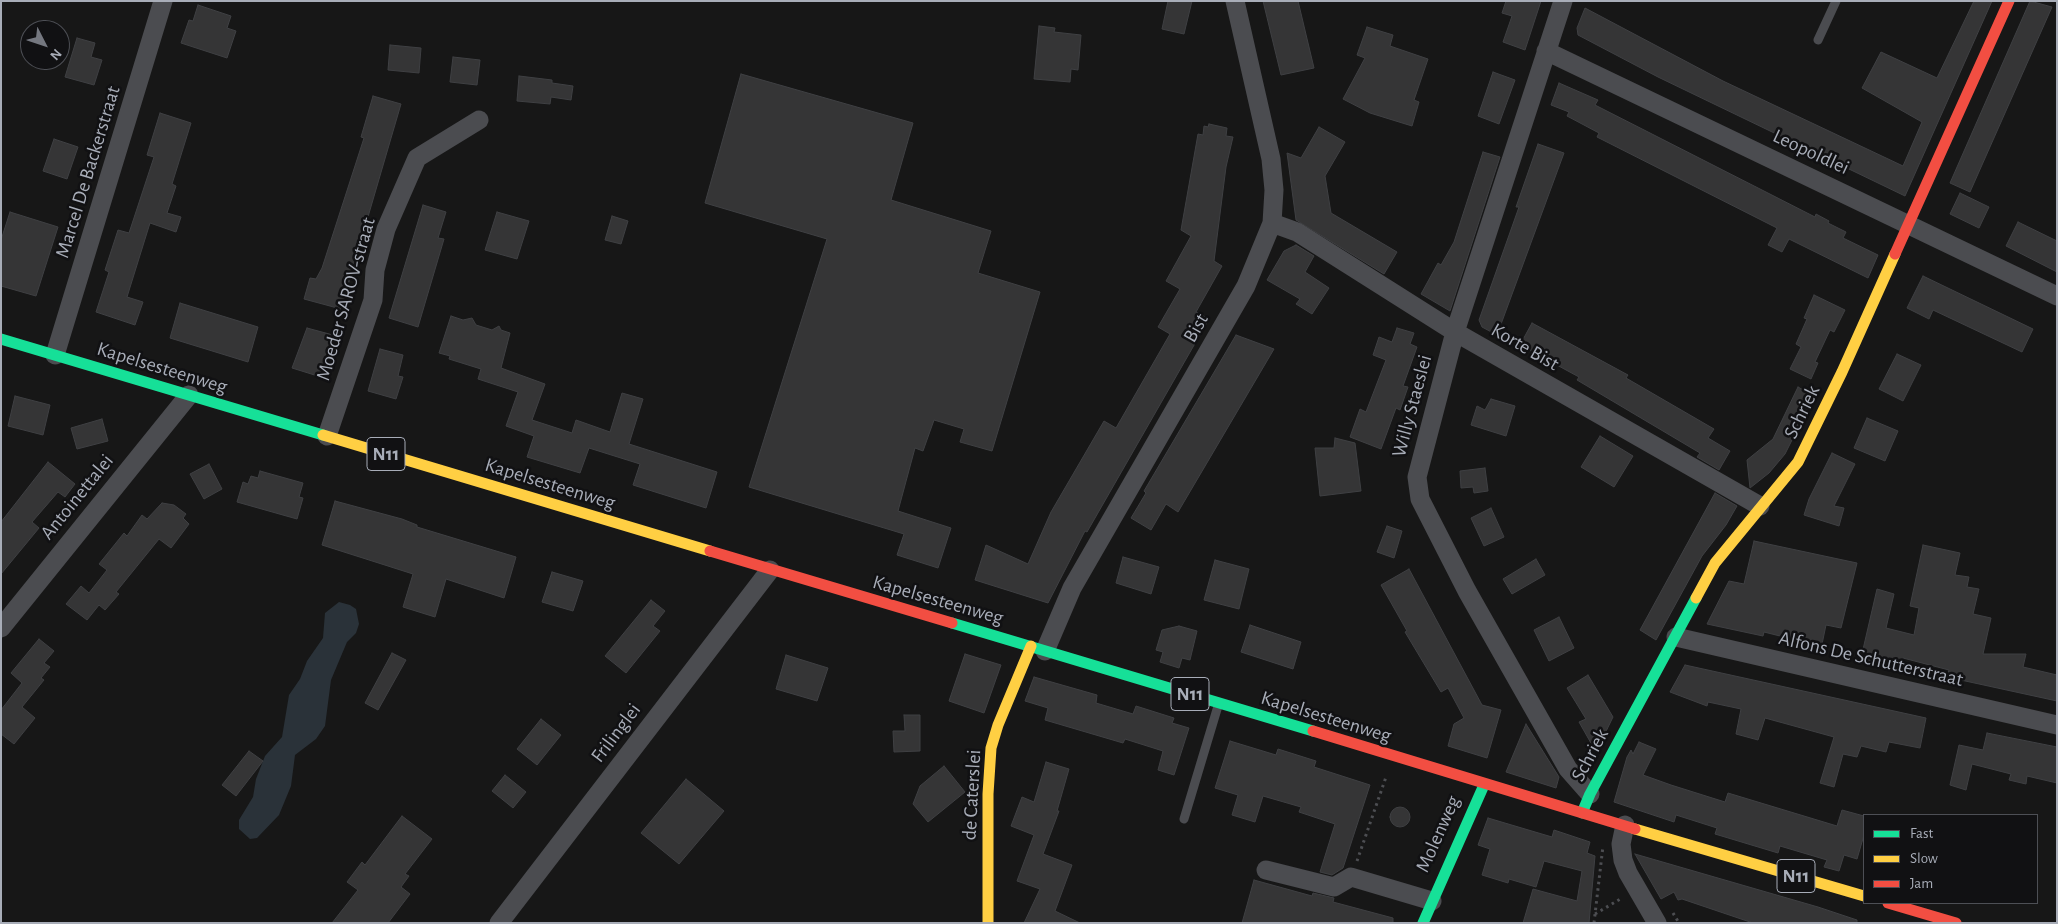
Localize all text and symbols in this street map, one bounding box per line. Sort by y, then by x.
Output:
north arrow [20,20,70,70]
text: N [47,46,64,62]
street label: Marcel De Backerstraat [50,83,126,261]
street label: Leopoldlei [1769,124,1853,180]
street label: Moeder SAROV-straat [311,215,381,383]
street label: Bist [1178,309,1214,347]
street label: Korte Bist [1487,318,1563,376]
street label: Kapelsesteenweg [94,337,230,399]
street label: Willy Staeslei [1387,352,1437,460]
street label: Schriek [1779,381,1825,443]
road number: N11 [367,438,405,470]
street label: Antoinettalei [35,449,119,545]
street label: Kapelsesteenweg [482,453,618,515]
street label: Kapelsesteenweg [870,570,1006,630]
street label: Alfons De Schutterstraat [1776,626,1966,692]
road number: N11 [1171,678,1209,711]
street label: Kapelsesteenweg [1258,686,1394,748]
street label: Frilinglei [586,699,646,767]
street label: Schriek [1566,724,1614,786]
street label: de Caterslei [958,749,986,841]
street label: Molenweg [1411,792,1465,876]
legend [1863,814,2038,904]
text: Fast [1910,826,1933,841]
text: Slow [1910,851,1938,866]
road number: N11 [1777,859,1815,892]
text: Jam [1910,876,1933,891]

